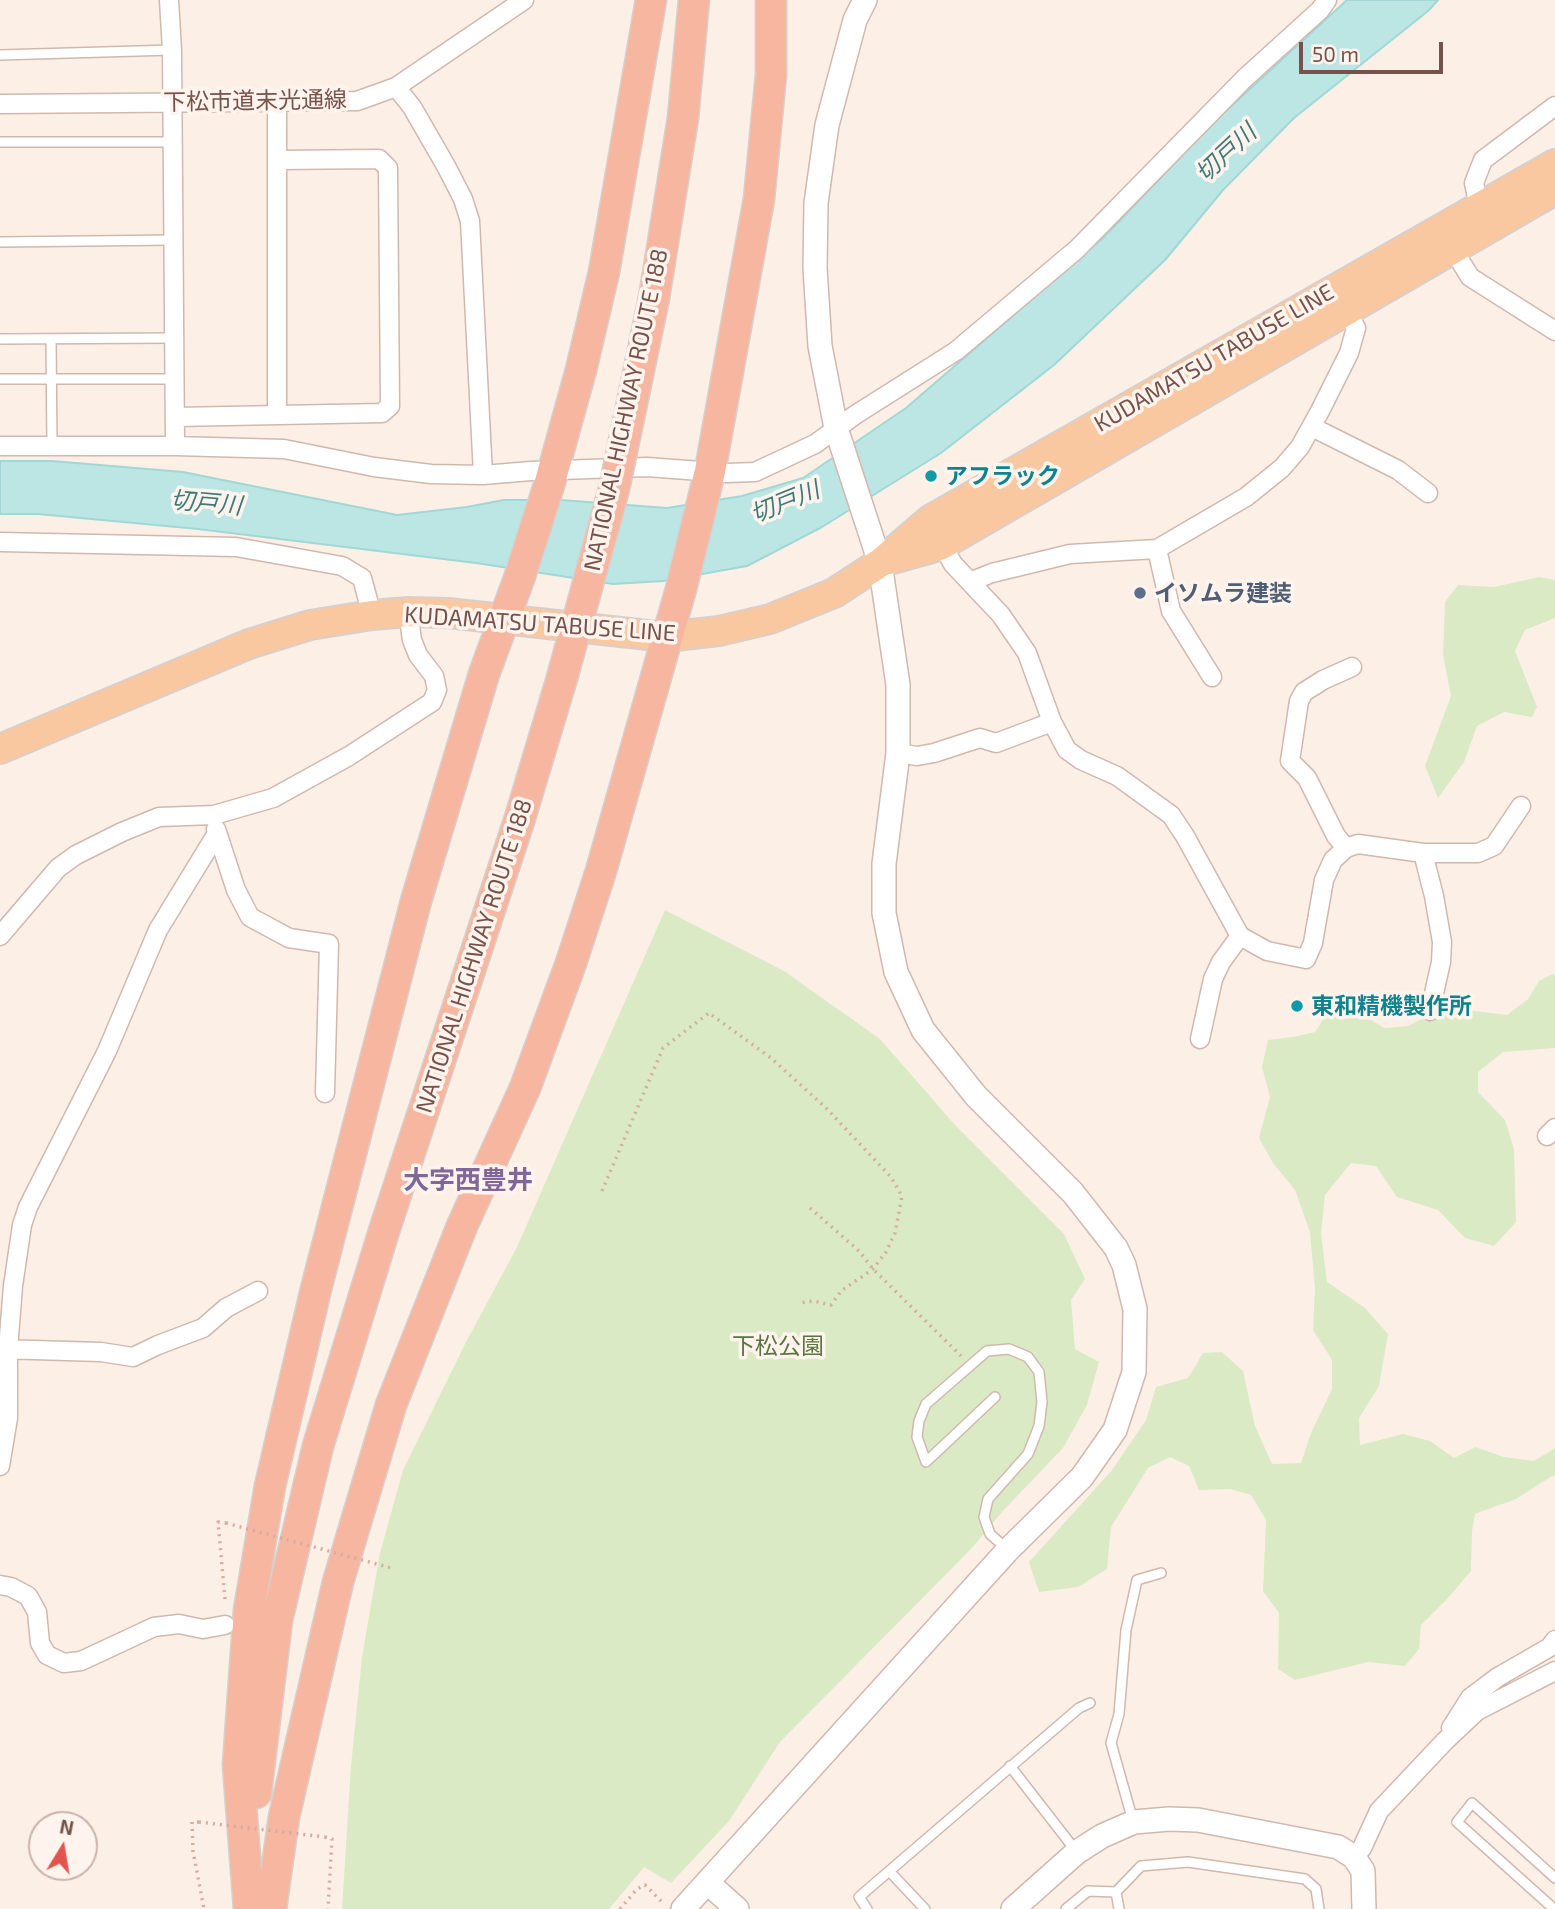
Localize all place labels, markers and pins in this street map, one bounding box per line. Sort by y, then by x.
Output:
place label: アフラック [945,462,1060,490]
marker: アフラック [923,468,939,484]
place label: イソムラ建装 [1154,579,1292,607]
marker: イソムラ建装 [1132,585,1148,601]
place label: 東和精機製作所 [1311,992,1472,1020]
marker: 東和精機製作所 [1289,998,1305,1014]

